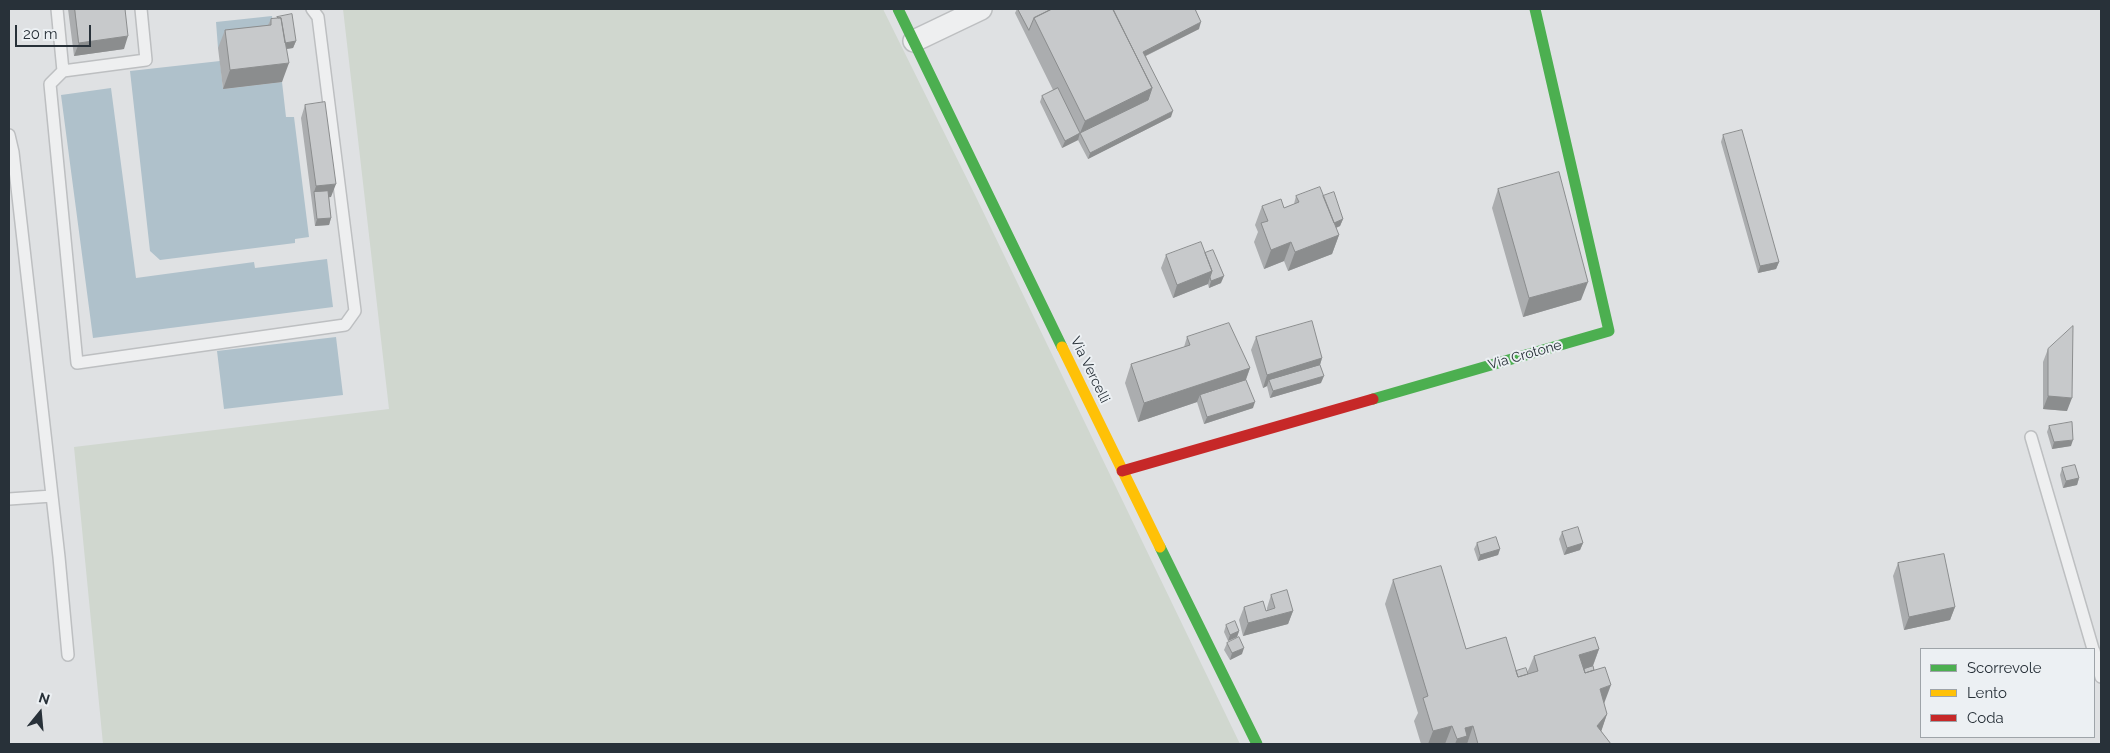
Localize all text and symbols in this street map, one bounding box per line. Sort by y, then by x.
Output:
scale bar [18,15,94,47]
text: 20 m [23,25,58,43]
street label: Via Vercelli [1067,334,1113,406]
street label: Via Crotone [1486,337,1564,373]
legend [1920,648,2095,738]
text: Scorrevole [1967,659,2042,677]
text: Lento [1967,684,2007,702]
north arrow [15,688,65,738]
text: N [37,689,52,708]
text: Coda [1967,709,2004,727]

